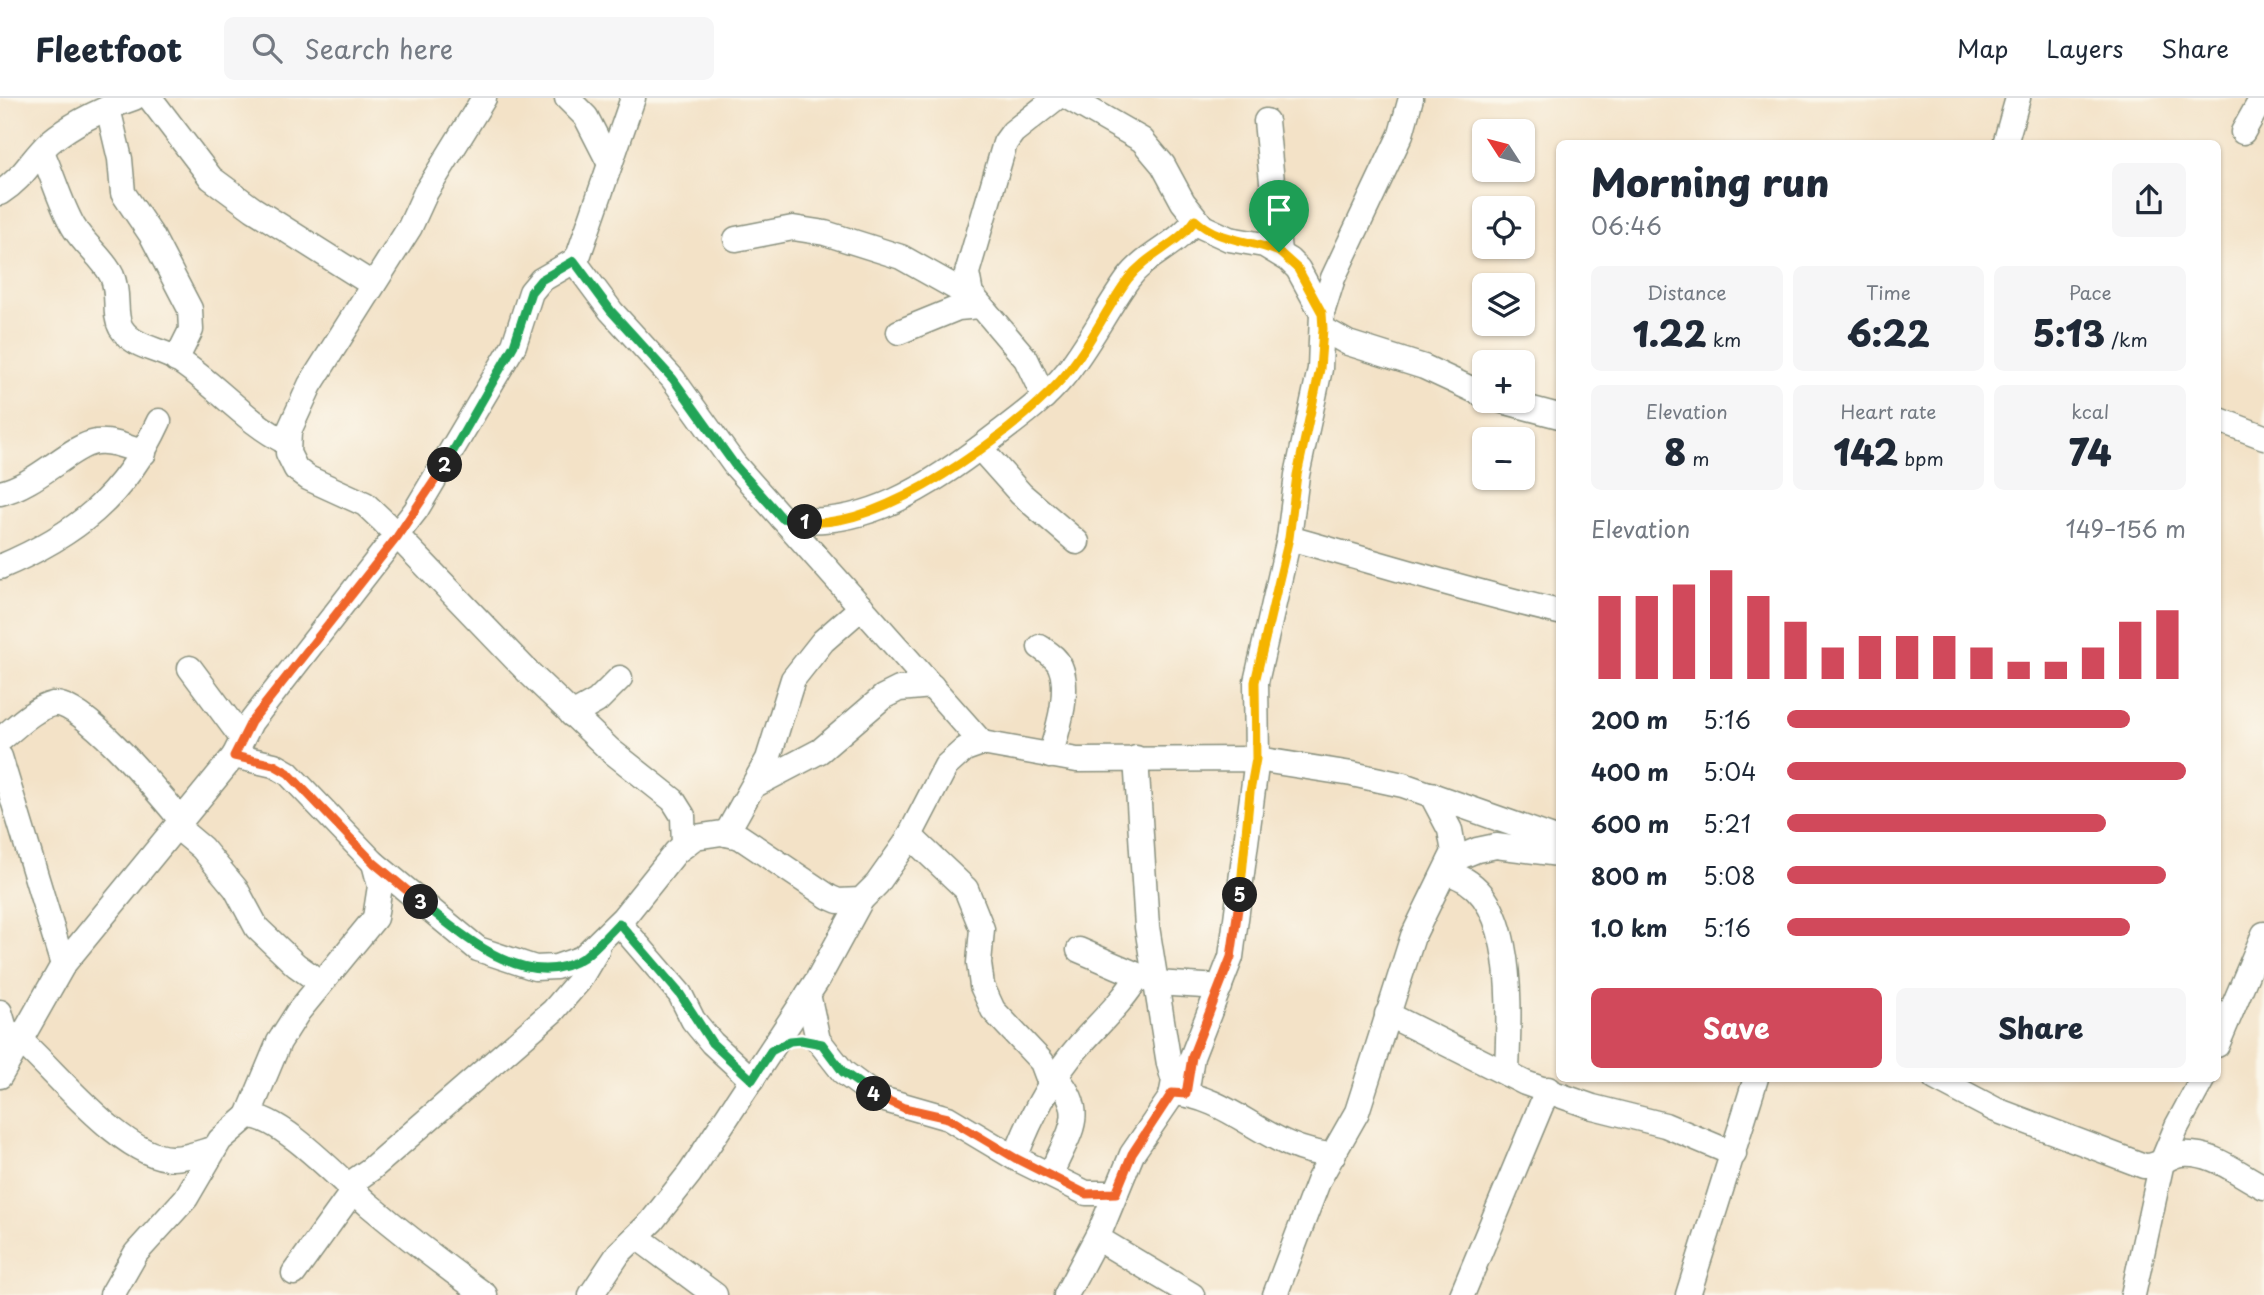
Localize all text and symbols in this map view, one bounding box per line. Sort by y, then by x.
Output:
search box [224,17,714,80]
text: Fleetfoot [35,23,182,73]
icon: search [248,29,286,67]
text: Search here [304,29,453,68]
text: Map [1957,30,2008,66]
text: Layers [2046,30,2123,66]
text: Share [2161,30,2229,66]
north arrow [1472,119,1535,182]
map controls [1472,119,1535,490]
text: Morning run [1591,153,1829,210]
button: share [2112,163,2186,237]
pin [1249,180,1309,252]
icon: arrive [1260,191,1298,229]
button: locate [1472,196,1535,259]
text: 06:46 [1591,208,1662,243]
button: layers [1472,273,1535,336]
text: Distance [1647,278,1727,306]
text: Time [1866,278,1911,306]
text: Pace [2069,278,2112,306]
text: 1.22 [1632,306,1706,359]
text: 6:22 [1847,306,1930,359]
text: 5:13 [2033,306,2105,359]
text: km [1706,325,1741,353]
text: /km [2105,325,2148,353]
button: + [1472,350,1535,413]
text: Elevation [1646,397,1728,425]
text: Heart rate [1841,397,1936,425]
text: kcal [2071,397,2109,425]
text: 8 [1664,425,1686,478]
text: 142 [1833,425,1898,478]
text: 74 [2069,425,2112,478]
button: − [1472,427,1535,490]
text: m [1686,444,1710,472]
text: bpm [1898,444,1944,472]
pin: 2 [428,448,462,482]
text: 2 [438,450,451,478]
pin: 1 [788,504,822,540]
text: 1 [800,507,809,535]
text: Elevation [1591,511,1690,546]
text: 149–156 m [2065,511,2186,546]
text: 200 m [1591,702,1668,737]
text: 5:16 [1703,702,1751,737]
text: 400 m [1591,754,1669,789]
text: 5:04 [1703,754,1756,789]
text: 600 m [1591,806,1669,841]
text: 5:21 [1703,806,1751,841]
text: 800 m [1591,858,1668,893]
text: 5:08 [1703,858,1756,893]
pin: 5 [1222,878,1258,912]
text: 5 [1233,880,1246,908]
pin: 3 [404,884,438,920]
text: 3 [414,887,427,915]
text: 1.0 km [1591,910,1668,945]
text: 5:16 [1703,910,1751,945]
button: Save [1591,988,1882,1068]
button: Share [1896,988,2186,1068]
pin: 4 [856,1076,892,1112]
text: 4 [867,1079,880,1107]

